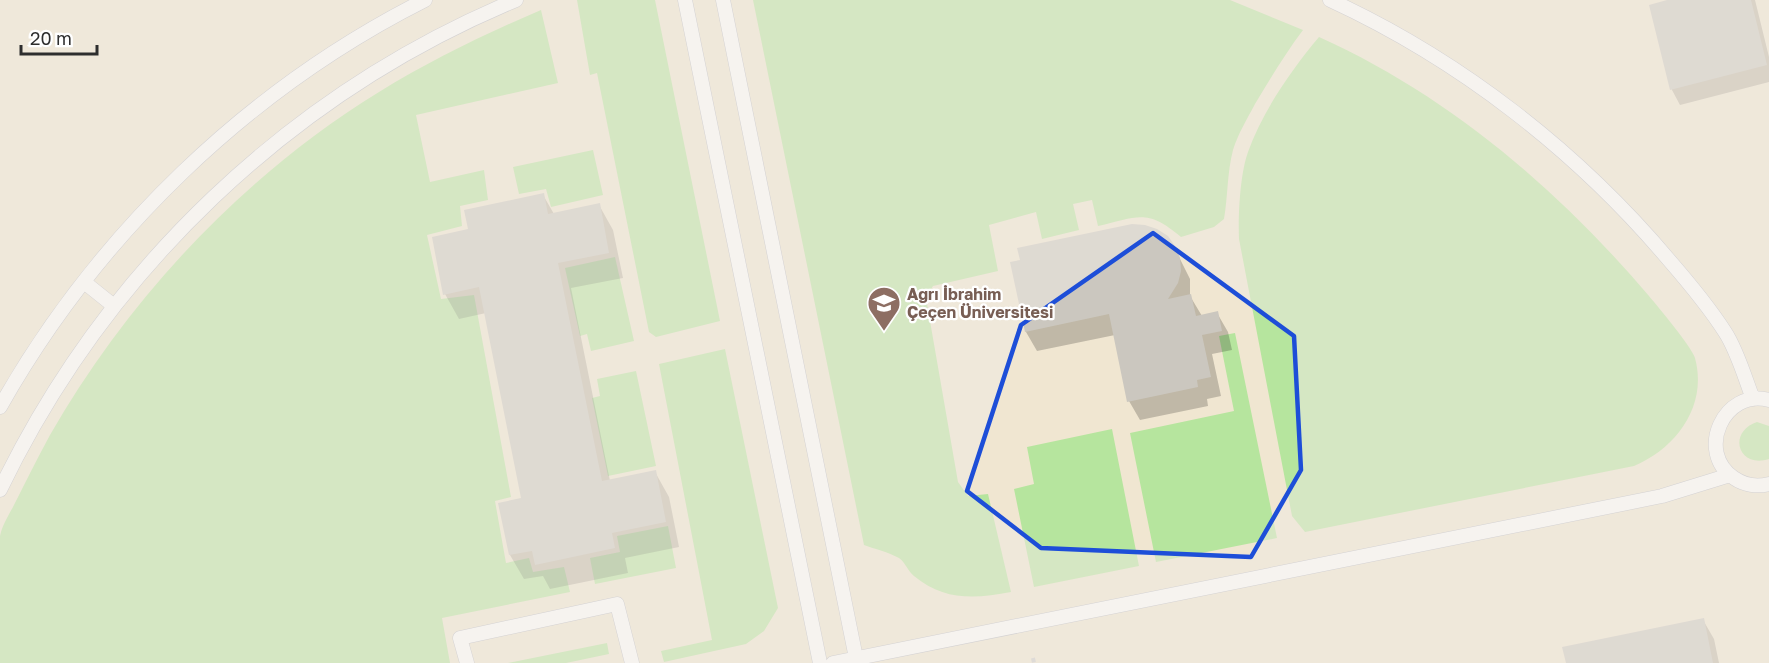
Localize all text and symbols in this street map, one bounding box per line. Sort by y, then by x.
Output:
scale bar [21,18,98,56]
text: 20 m [30,27,72,49]
place label: Ağrı İbrahim Çeçen Üniversitesi [907,284,1053,322]
school or university icon: Ağrı İbrahim Çeçen Üniversitesi [866,285,902,332]

